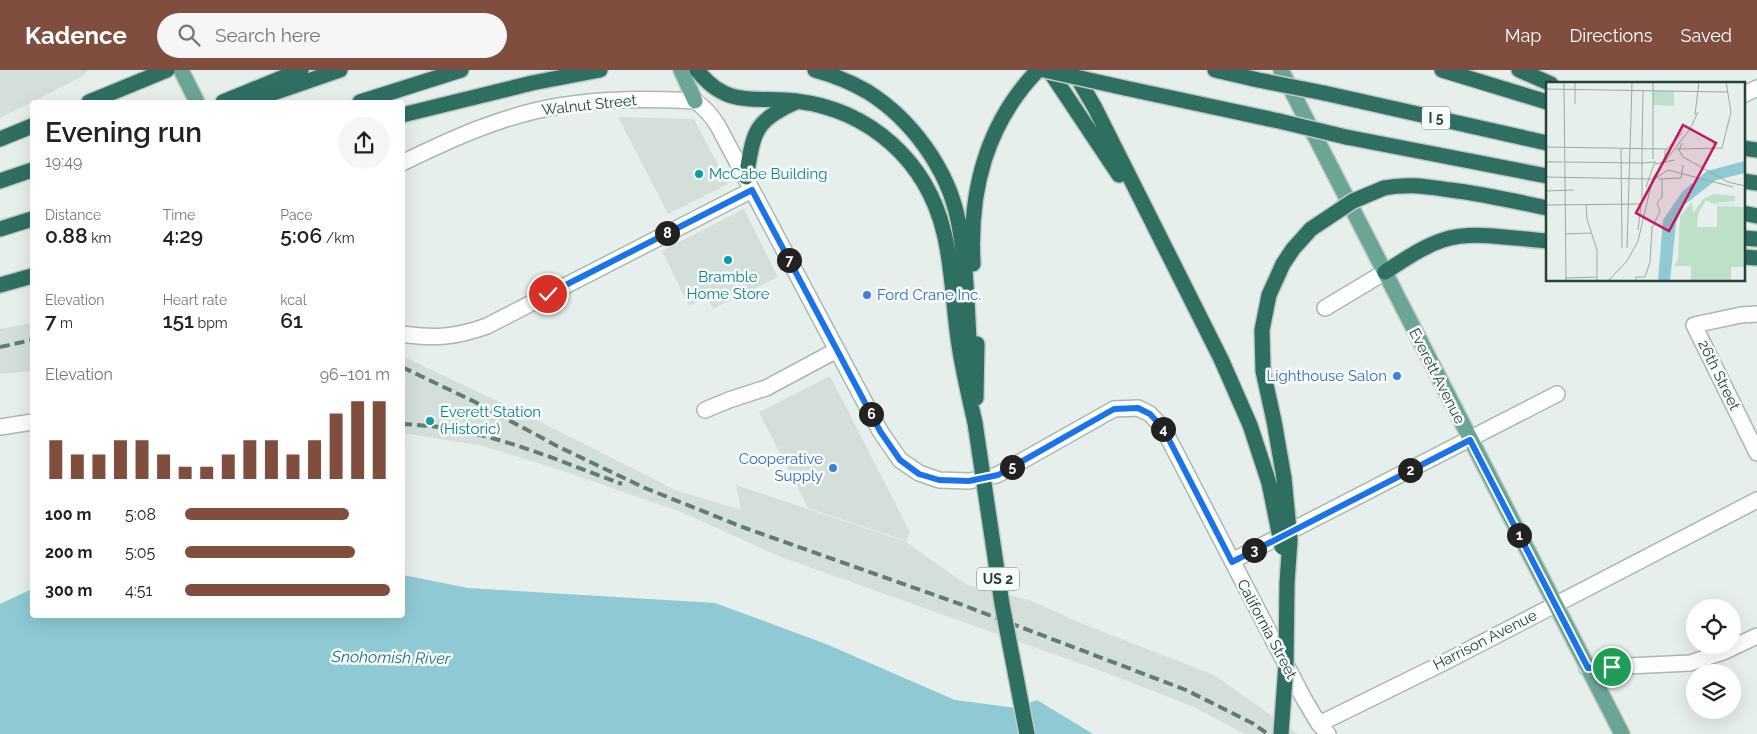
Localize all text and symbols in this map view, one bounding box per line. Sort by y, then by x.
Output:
search box [157,13,507,58]
text: Kadence [25,21,127,50]
icon: search [175,21,203,49]
text: Search here [215,24,320,46]
text: Map [1505,25,1541,46]
text: Directions [1569,25,1653,46]
text: Saved [1681,25,1732,46]
inset map [1546,82,1744,281]
street label: Walnut Street [541,91,637,119]
road number: I 5 [1422,106,1450,129]
text: Evening run [45,116,202,149]
button: share [338,117,390,169]
text: 19:49 [45,152,82,171]
place label: McCabe Building [709,165,827,183]
marker: McCabe Building [693,168,705,180]
text: Distance [45,207,101,223]
text: Time [163,207,195,223]
text: Pace [280,207,312,223]
pin: 8 [654,220,680,246]
text: 0.88 [45,223,88,248]
text: 4:29 [163,223,203,248]
text: 5:06 [280,223,322,248]
text: 8 [663,225,672,241]
text: km [88,230,111,246]
text: /km [322,230,355,246]
pin: 7 [776,248,802,272]
text: 7 [786,252,793,268]
marker: Bramble Home Store [722,254,734,266]
place label: Bramble Home Store [687,268,770,303]
pin [527,273,569,315]
icon: check [534,280,562,308]
place label: Ford Crane Inc. [877,286,981,304]
marker: Ford Crane Inc. [861,289,873,301]
text: Elevation [45,292,104,308]
text: Heart rate [163,292,227,308]
text: kcal [280,292,307,308]
text: 7 [45,308,57,333]
text: 151 [163,308,194,333]
text: 61 [280,308,303,333]
text: m [57,315,73,331]
text: bpm [194,315,228,331]
street label: Everett Avenue [1405,325,1469,427]
street label: 26th Street [1694,337,1744,413]
text: Elevation [45,365,113,384]
text: 96–101 m [320,365,390,384]
place label: Lighthouse Salon [1267,367,1387,385]
marker: Lighthouse Salon [1391,370,1403,382]
pin: 6 [858,402,884,426]
place label: Everett Station (Historic) [440,403,541,438]
text: 6 [867,406,876,422]
marker: Everett Station (Historic) [424,415,436,427]
pin: 4 [1150,416,1176,442]
text: 4 [1160,421,1168,437]
place label: Cooperative Supply [739,450,823,485]
pin: 5 [1000,454,1024,480]
pin: 2 [1398,458,1422,482]
text: 5 [1009,459,1016,475]
marker: Cooperative Supply [827,462,839,474]
text: 2 [1407,462,1414,478]
text: 100 m [45,505,91,524]
text: 5:08 [125,505,156,524]
pin: 1 [1506,522,1532,548]
text: 1 [1516,527,1523,543]
pin: 3 [1242,538,1266,562]
text: 3 [1251,542,1258,558]
text: 200 m [45,543,92,562]
text: 5:05 [125,543,155,562]
road number: US 2 [977,568,1019,590]
street label: California Street [1233,576,1301,682]
text: 300 m [45,581,92,600]
text: 4:51 [125,581,152,600]
map controls [1686,599,1741,719]
button: locate [1686,599,1741,654]
street label: Harrison Avenue [1430,606,1540,674]
pin [1591,646,1633,688]
water label: Snohomish River [331,647,451,668]
icon: arrive [1598,653,1626,681]
button: layers [1686,664,1741,719]

